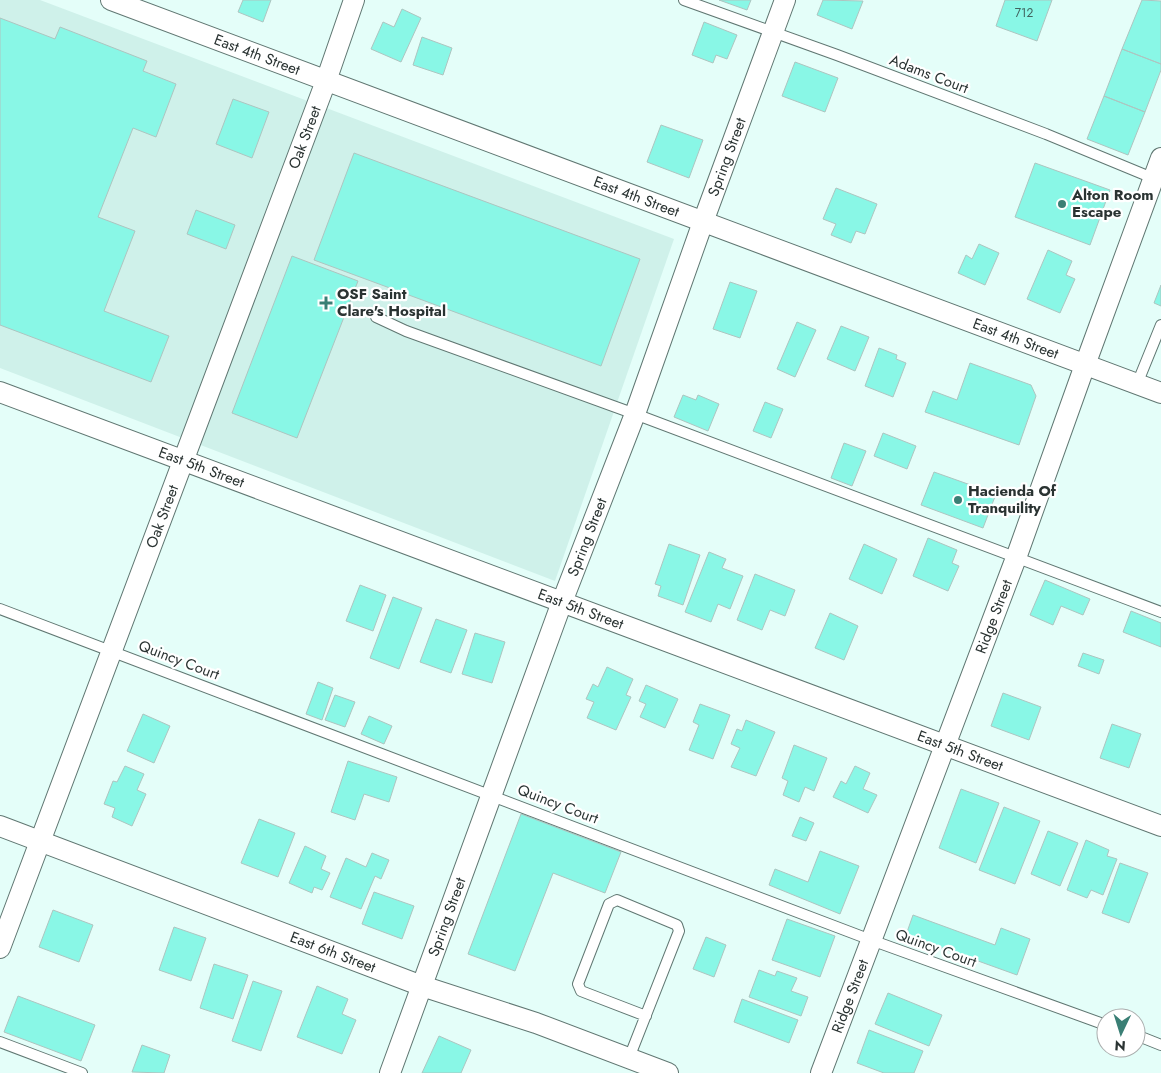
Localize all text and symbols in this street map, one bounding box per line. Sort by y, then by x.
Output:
house number: 712 [1015,4,1033,22]
street label: East 4th Street [211,29,304,81]
street label: Adams Court [886,49,972,99]
street label: Oak Street [283,102,327,172]
street label: Spring Street [702,114,752,200]
street label: East 4th Street [590,171,683,223]
place label: Alton Room Escape [1071,184,1154,223]
marker: Alton Room Escape [1056,198,1068,210]
place label: OSF Saint Clare's Hospital [337,283,446,322]
marker: OSF Saint Clare's Hospital [319,296,333,310]
street label: East 4th Street [970,312,1062,365]
street label: East 5th Street [155,441,248,493]
place label: Hacienda Of Tranquility [968,480,1057,519]
street label: Oak Street [140,481,184,551]
street label: Spring Street [562,494,613,580]
marker: Hacienda Of Tranquility [952,494,964,506]
street label: Ridge Street [970,576,1018,657]
street label: East 5th Street [535,583,627,635]
street label: Quincy Court [135,635,223,686]
street label: East 5th Street [914,725,1006,777]
street label: Quincy Court [514,779,602,830]
street label: Spring Street [422,874,472,960]
street label: Quincy Court [892,923,980,973]
street label: East 6th Street [287,926,379,979]
street label: Ridge Street [826,956,874,1036]
north arrow [1096,1008,1146,1058]
text: N [1114,1036,1126,1056]

